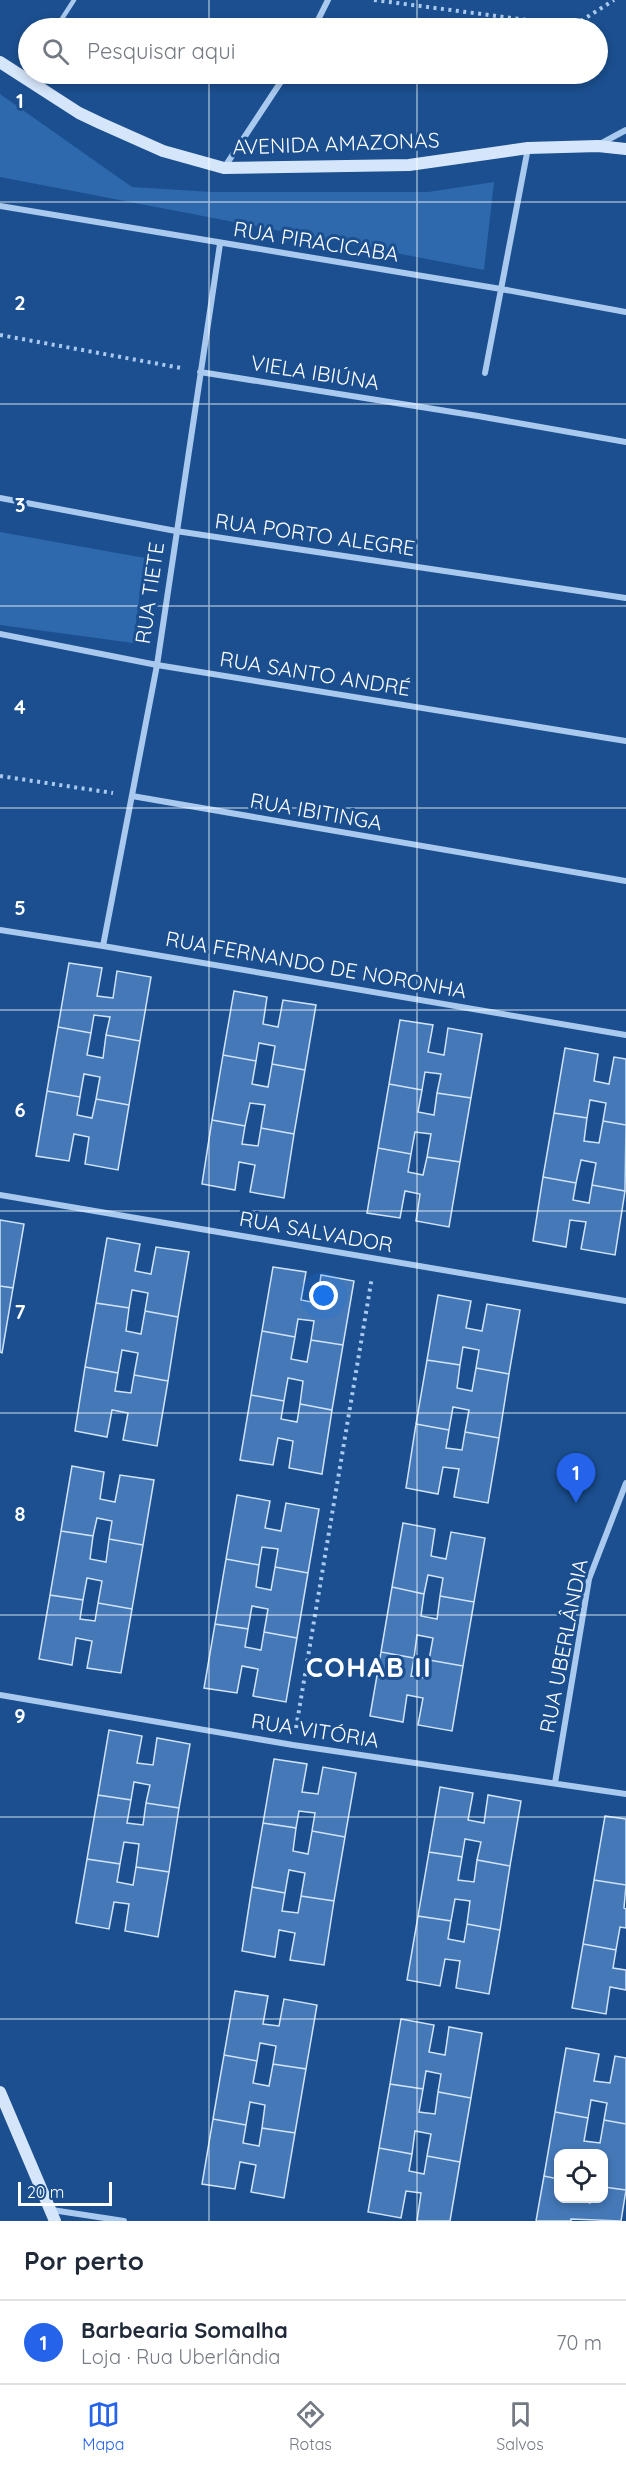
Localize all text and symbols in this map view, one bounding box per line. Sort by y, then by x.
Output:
search box [18,18,608,84]
icon: search [39,35,72,68]
text: Pesquisar aqui [87,37,235,65]
text: 1 [16,88,24,113]
street label: AVENIDA AMAZONAS [232,126,440,160]
street label: RUA PIRACICABA [232,215,401,267]
text: 2 [14,290,26,315]
street label: VIELA IBIÚNA [249,349,381,395]
text: 3 [15,492,25,517]
street label: RUA PORTO ALEGRE [213,507,417,561]
street label: RUA TIETE [129,540,169,645]
street label: RUA SANTO ANDRÉ [218,645,412,701]
text: 4 [14,694,26,719]
street label: RUA IBITINGA [248,787,384,835]
text: 5 [14,895,26,920]
street label: RUA FERNANDO DE NORONHA [164,925,469,1003]
text: 6 [14,1097,26,1122]
street label: RUA SALVADOR [237,1205,395,1257]
your location [309,1281,338,1310]
text: 7 [15,1299,26,1324]
pin: 1 [556,1454,596,1503]
text: 8 [15,1501,26,1526]
street label: RUA UBERLÂNDIA [533,1557,593,1735]
district label: COHAB II [306,1650,432,1684]
text: 9 [14,1703,26,1728]
street label: RUA VITÓRIA [249,1707,381,1753]
map controls [554,2149,608,2203]
button: locate [554,2149,608,2203]
scale bar [18,2179,112,2206]
text: 20 m [27,2182,64,2202]
text: Por perto [24,2244,144,2277]
text: Barbearia Somalha [81,2316,288,2344]
text: 1 [40,2330,47,2355]
text: 70 m [556,2330,602,2355]
text: Loja · Rua Uberlândia [81,2344,280,2369]
tab: Mapa [82,2398,125,2454]
tab: Rotas [289,2398,332,2454]
tab: Salvos [496,2398,544,2454]

